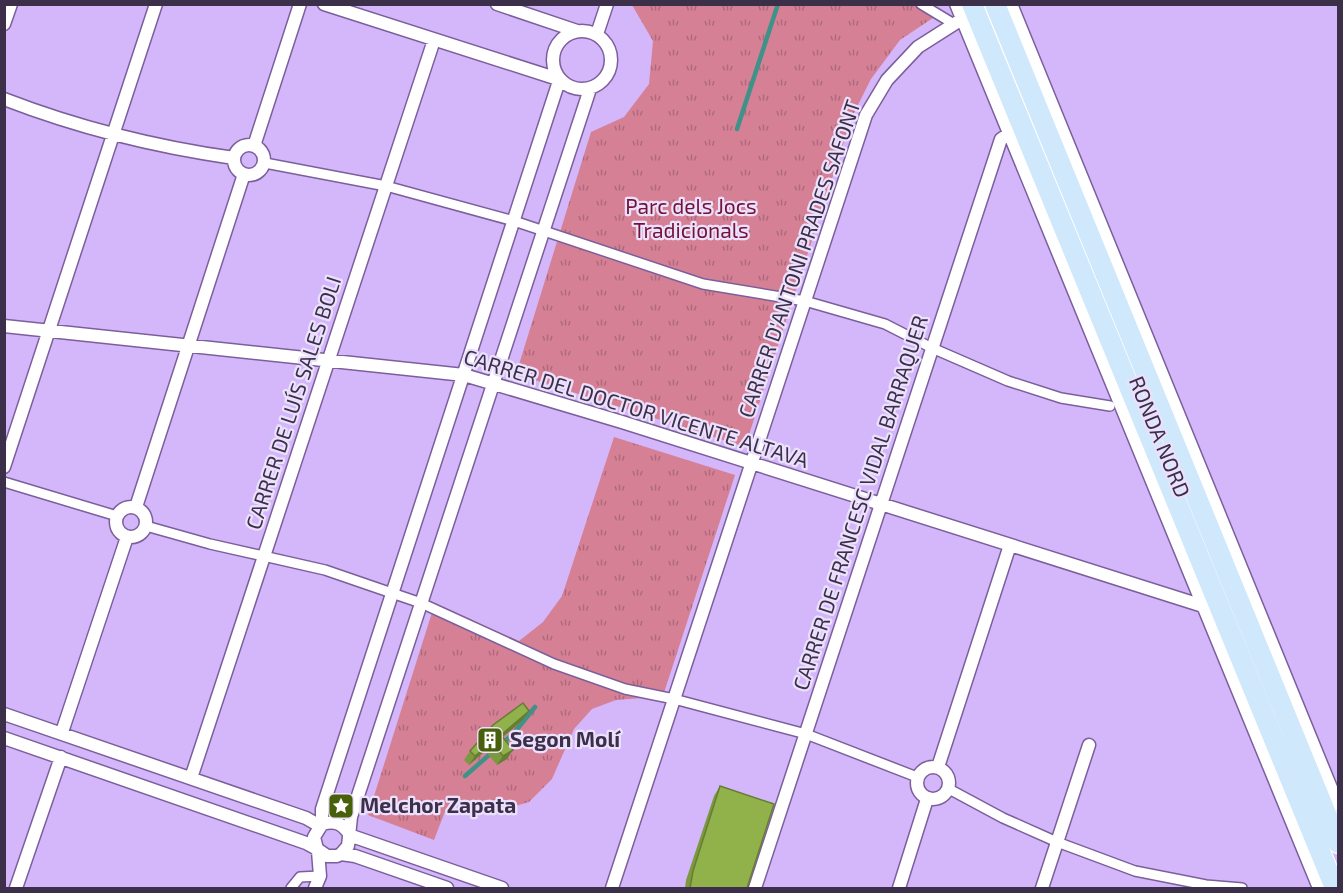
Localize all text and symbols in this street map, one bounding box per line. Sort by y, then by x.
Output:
street label: CARRER D'ANTONI PRADES SAFONT [732,96,865,421]
park label: Parc dels Jocs Tradicionals [625,193,757,242]
street label: CARRER DE LUÍS SALES BOLI [240,273,345,532]
street label: CARRER DE FRANCESC VIDAL BARRAQUER [787,312,933,693]
street label: CARRER DEL DOCTOR VICENTE ALTAVA [461,343,812,472]
street label: RONDA NORD [1125,372,1196,501]
building icon: Segon Molí [475,725,505,755]
place label: Segon Molí [510,726,621,751]
place icon: Melchor Zapata [326,791,356,821]
place label: Melchor Zapata [360,792,516,817]

